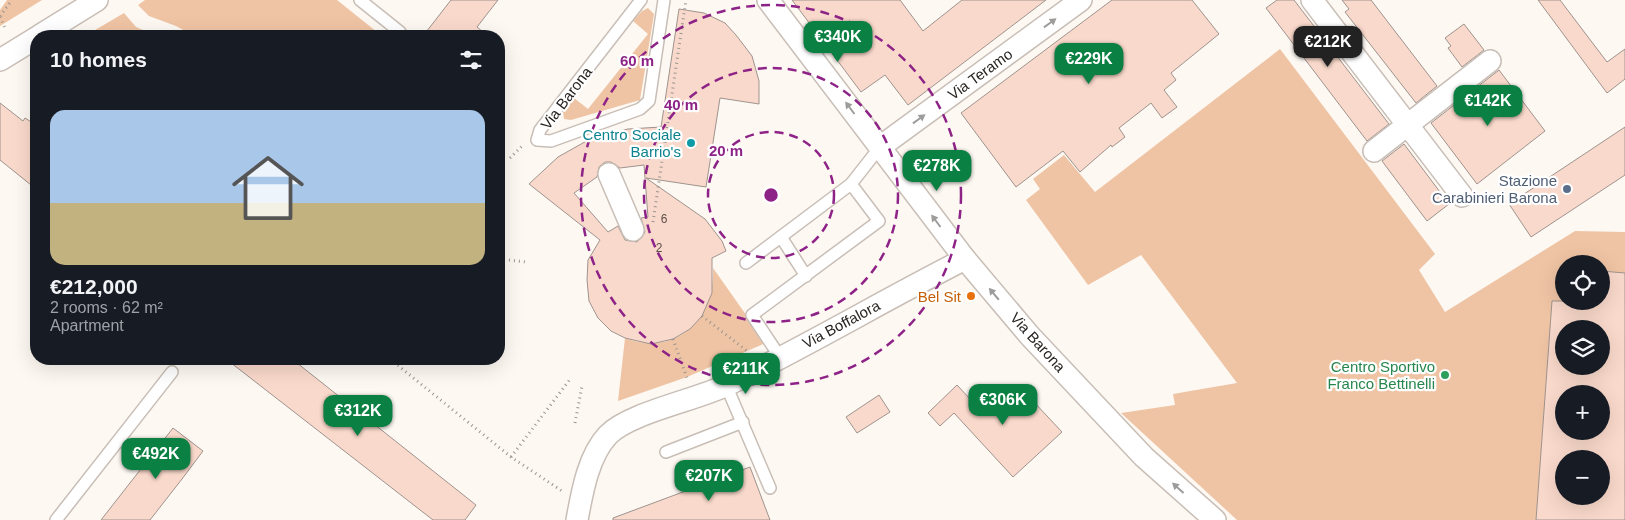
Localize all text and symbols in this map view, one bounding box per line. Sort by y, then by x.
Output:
one-way arrow [1043,17,1056,28]
pin: €340K [803,20,873,63]
pin: €212K [1293,26,1363,68]
text: €340K [814,28,862,45]
text: €212K [1304,33,1352,50]
pin: €229K [1054,42,1124,85]
street label: Via Teramo [945,45,1015,103]
icon: filters [457,46,485,74]
text: 10 homes [50,48,147,71]
text: €229K [1065,50,1113,67]
text: 60 m [620,52,654,69]
street label: Via Barona [537,63,595,133]
pin: €142K [1453,84,1523,127]
text: €142K [1464,92,1512,109]
text: 40 m [664,96,698,113]
one-way arrow [845,102,856,115]
one-way arrow [912,113,925,124]
place label: Centro Sociale Barrio's [583,126,681,160]
marker: Centro Sociale Barrio's [685,137,697,149]
text: 20 m [709,142,743,159]
icon: home [223,143,313,233]
pin: €278K [902,150,972,192]
text: €278K [913,157,961,174]
place label: Stazione Carabinieri Barona [1432,172,1558,206]
marker: Stazione Carabinieri Barona [1561,183,1573,195]
centre of rings [762,186,780,204]
house number: 6 [661,212,668,226]
one-way arrow [930,215,941,228]
house number: 2 [656,241,663,255]
map controls [1555,255,1610,505]
button: locate [1555,255,1610,310]
text: €212,000 [50,275,138,298]
one-way arrow [989,287,1000,300]
place label: Bel Sit [918,288,962,305]
marker: Bel Sit [965,290,977,302]
street label: Via Boffalora [799,296,883,352]
text: 2 rooms · 62 m² [50,299,163,316]
street label: Via Barona [1007,309,1069,376]
text: Apartment [50,317,124,334]
button: layers [1555,320,1610,375]
pin: €211K [711,352,781,395]
place label: Centro Sportivo Franco Bettinelli [1327,358,1435,392]
text: €211K [723,360,769,377]
marker: Centro Sportivo Franco Bettinelli [1439,369,1451,381]
pin: €306K [968,384,1038,426]
button: + [1555,385,1610,440]
text: €306K [979,391,1027,408]
pin: €312K [323,394,393,437]
text: €312K [334,402,382,419]
pin: €492K [121,438,191,480]
text: €492K [132,445,180,462]
button: − [1555,450,1610,505]
pin: €207K [674,460,744,502]
text: €207K [685,467,733,484]
one-way arrow [1172,482,1185,493]

